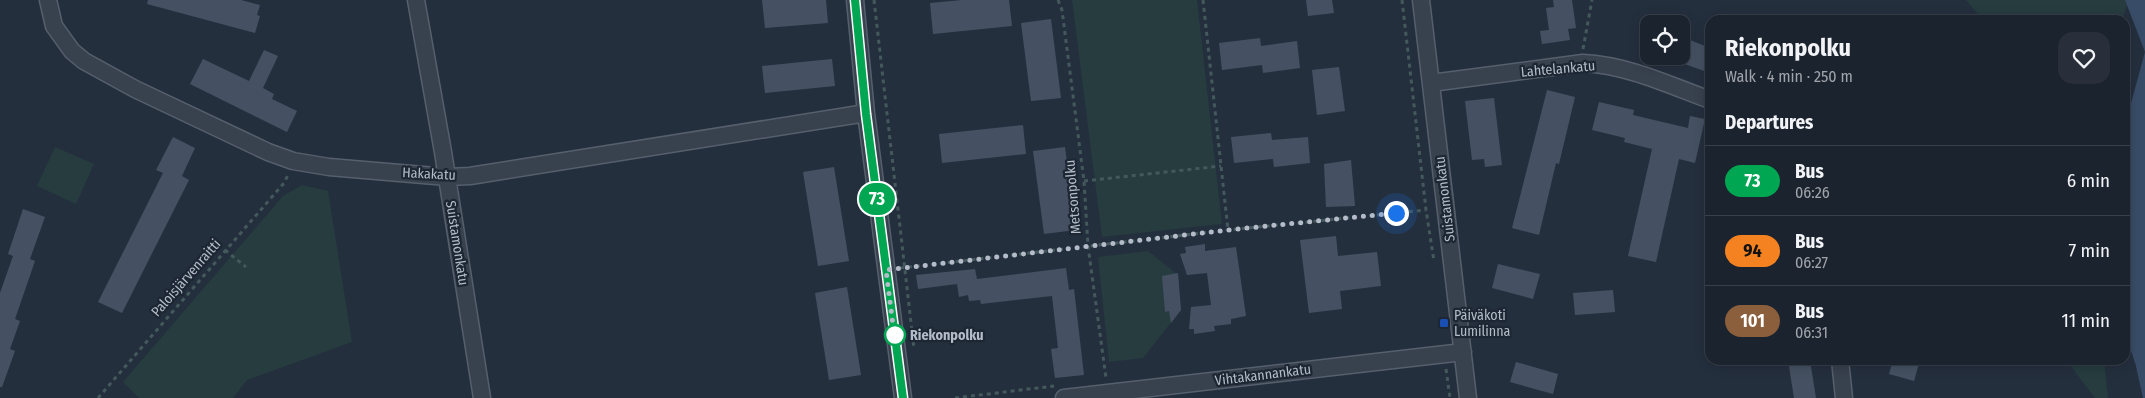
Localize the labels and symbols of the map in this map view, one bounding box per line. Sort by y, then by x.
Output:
street label: Lahtelankatu [1520,57,1596,81]
street label: Suistamonkatu [1431,155,1459,243]
street label: Metsonpolku [1061,159,1085,235]
street label: Hakakatu [402,164,456,184]
line badge: 73 [854,183,900,215]
street label: Suistamonkatu [442,199,472,287]
your location [1384,201,1409,226]
street label: Paloisjärvenraitti [148,236,224,320]
place label: Päiväkoti Lumilinna [1454,307,1511,340]
marker: Päiväkoti Lumilinna [1438,317,1450,329]
marker: Riekonpolku [884,324,906,346]
place label: Riekonpolku [910,327,984,344]
street label: Vihtakannankatu [1214,361,1312,389]

